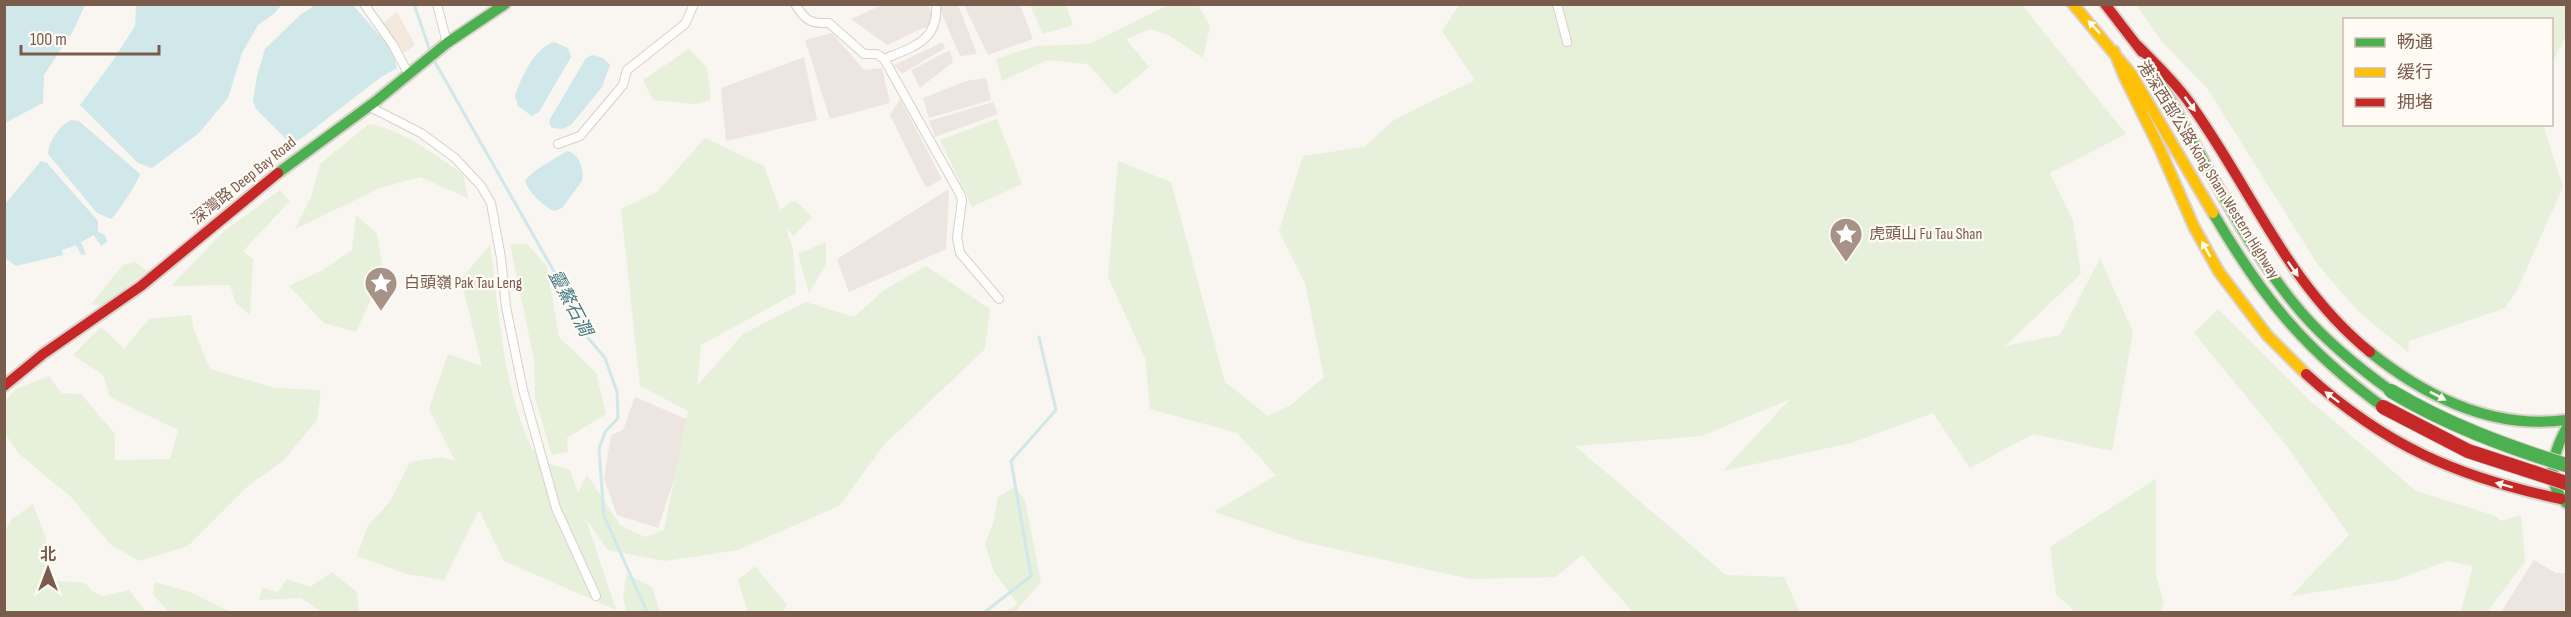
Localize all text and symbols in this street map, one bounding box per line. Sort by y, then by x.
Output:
scale bar [21,18,159,56]
legend [2343,18,2553,126]
one-way arrow [2088,20,2101,35]
text: 100 m [30,29,67,50]
text: 畅通 [2397,32,2433,53]
street label: 港深西部公路 Kong Sham Western Highway [2133,58,2283,282]
text: 缓行 [2397,62,2433,83]
text: 拥堵 [2397,92,2433,113]
one-way arrow [2183,97,2195,112]
street label: 深灣路 Deep Bay Road [188,133,300,229]
place icon: 虎頭山 Fu Tau Shan [1828,216,1864,263]
place label: 虎頭山 Fu Tau Shan [1869,225,1982,244]
one-way arrow [2201,240,2211,257]
one-way arrow [2287,261,2299,277]
place icon: 白頭嶺 Pak Tau Leng [363,265,399,312]
water label: 靈鰲石澗 [544,266,598,342]
place label: 白頭嶺 Pak Tau Leng [404,274,522,293]
one-way arrow [2324,390,2340,403]
one-way arrow [2430,392,2447,401]
one-way arrow [2495,480,2513,489]
north arrow [18,539,78,599]
text: 北 [40,546,56,565]

